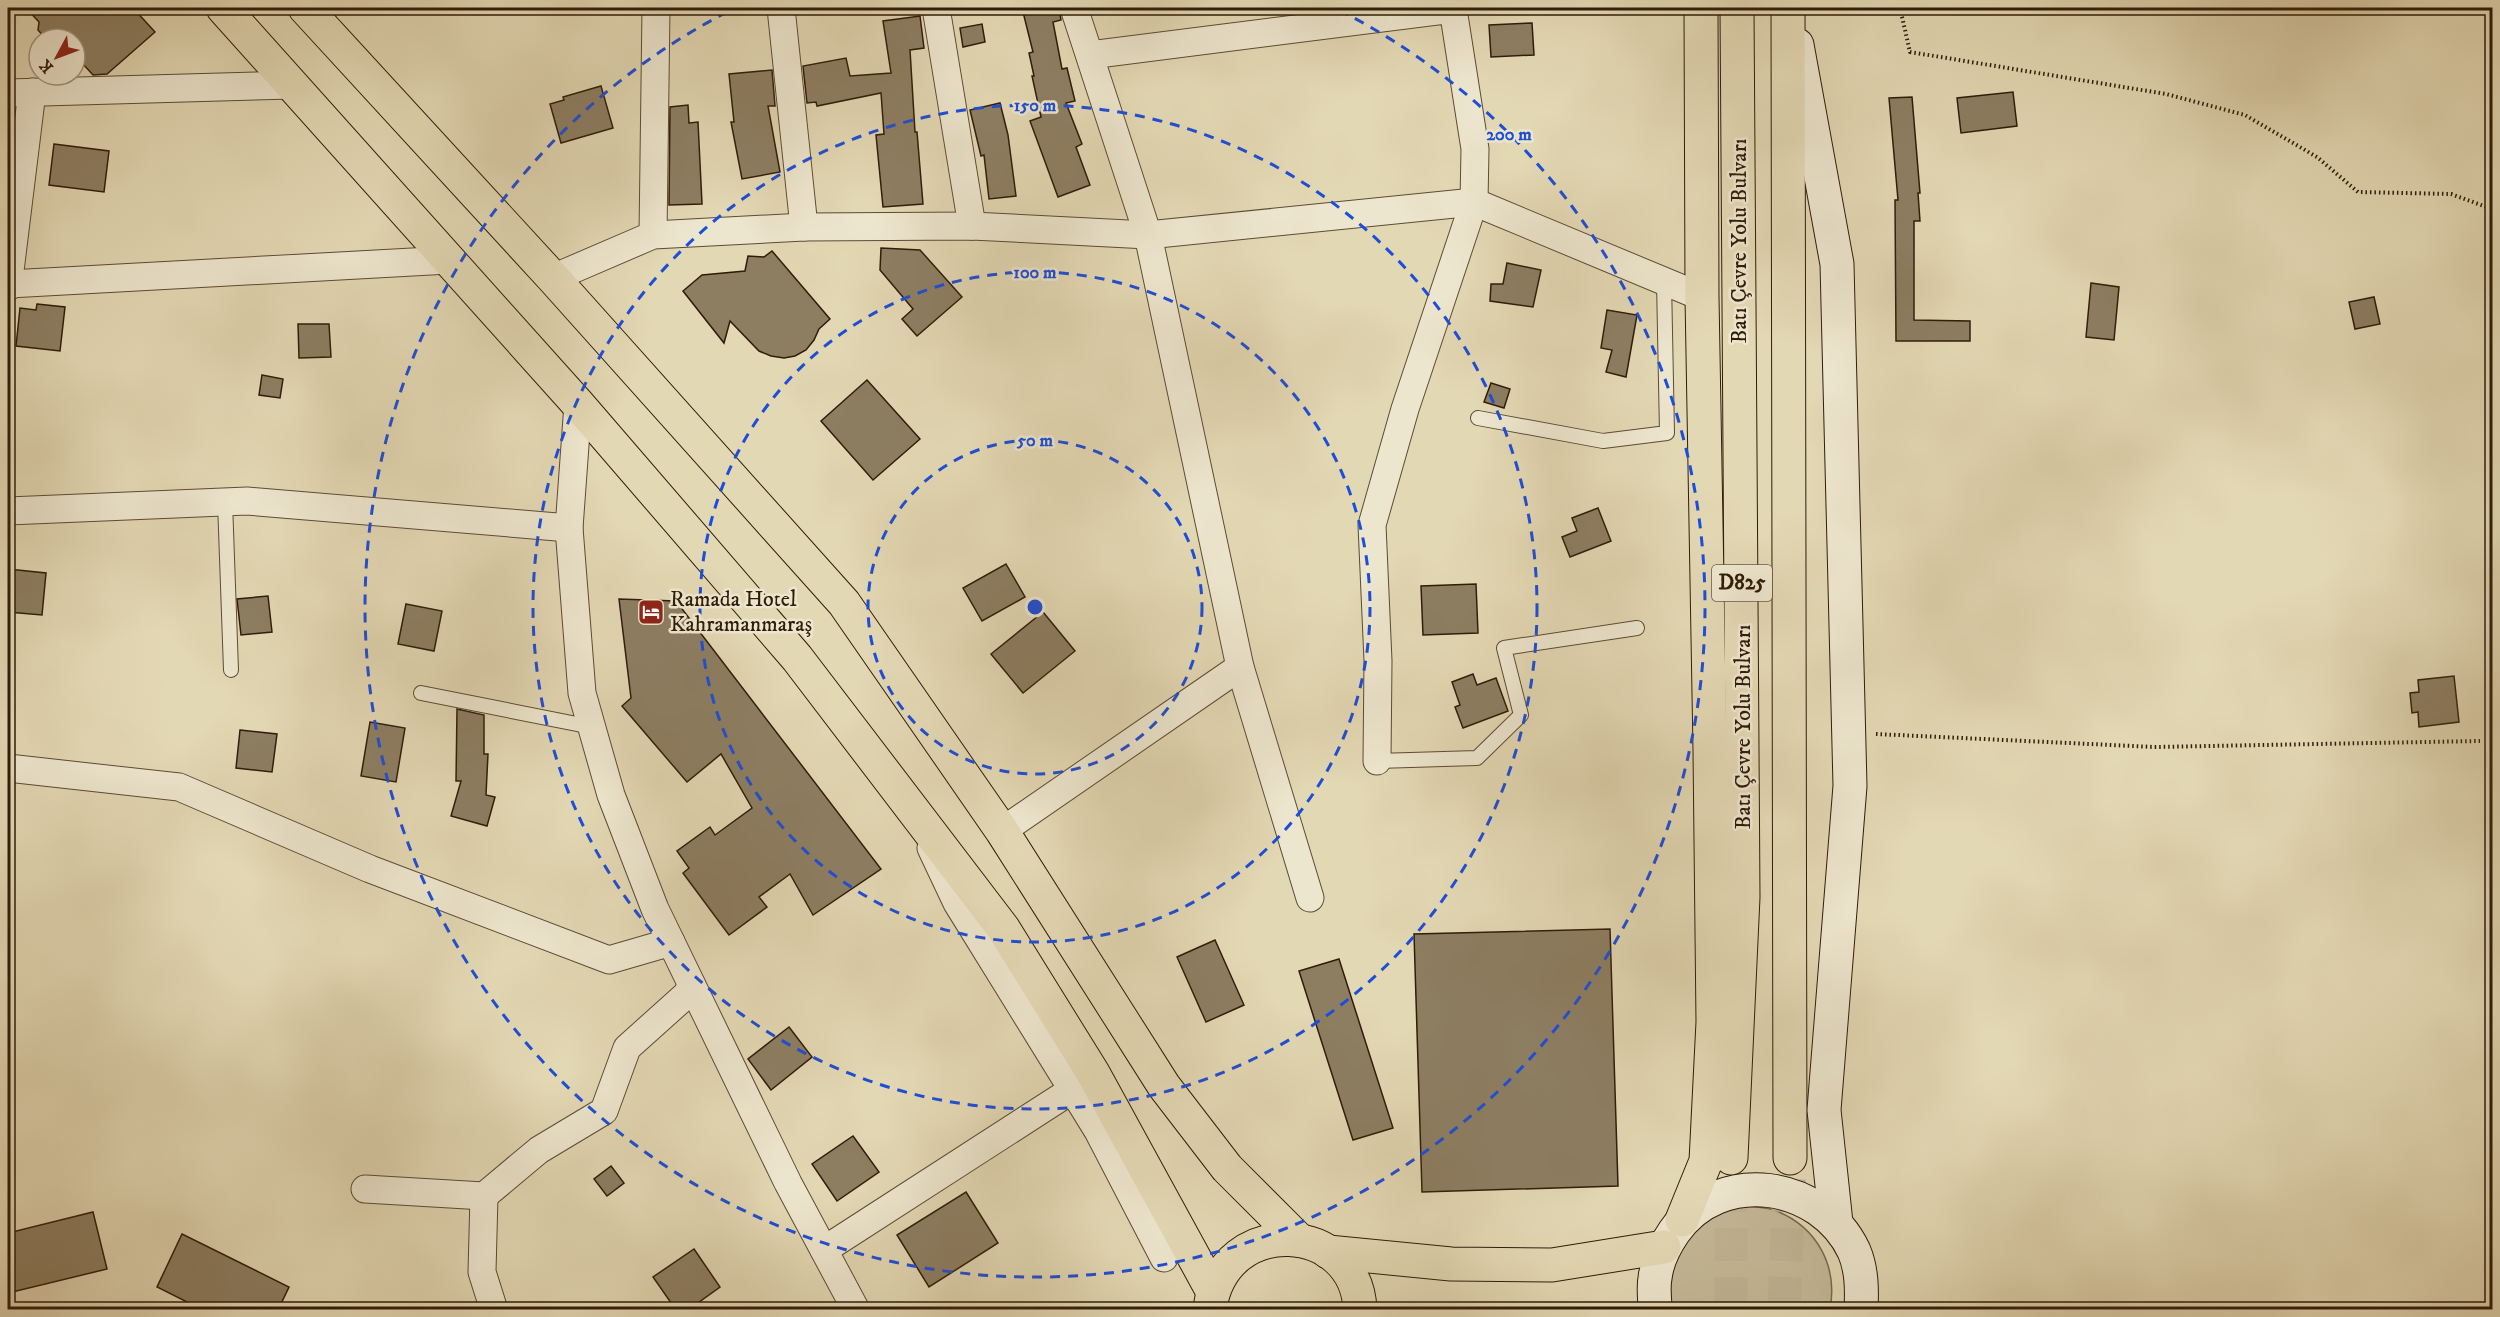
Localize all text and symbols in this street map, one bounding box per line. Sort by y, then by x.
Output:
north arrow [27,27,87,87]
text: K [35,55,58,77]
text: 150 m [1014,95,1057,117]
text: 200 m [1486,124,1532,146]
street label: Batı Çevre Yolu Bulvarı [1726,139,1753,343]
text: 100 m [1013,262,1057,284]
text: 50 m [1016,430,1053,452]
road number: D825 [1712,565,1772,601]
place label: Ramada Hotel Kahramanmaraş [670,586,812,638]
hotel icon: Ramada Hotel Kahramanmaraş [636,597,666,627]
centre of rings [1025,597,1045,617]
street label: Batı Çevre Yolu Bulvarı [1730,625,1757,829]

